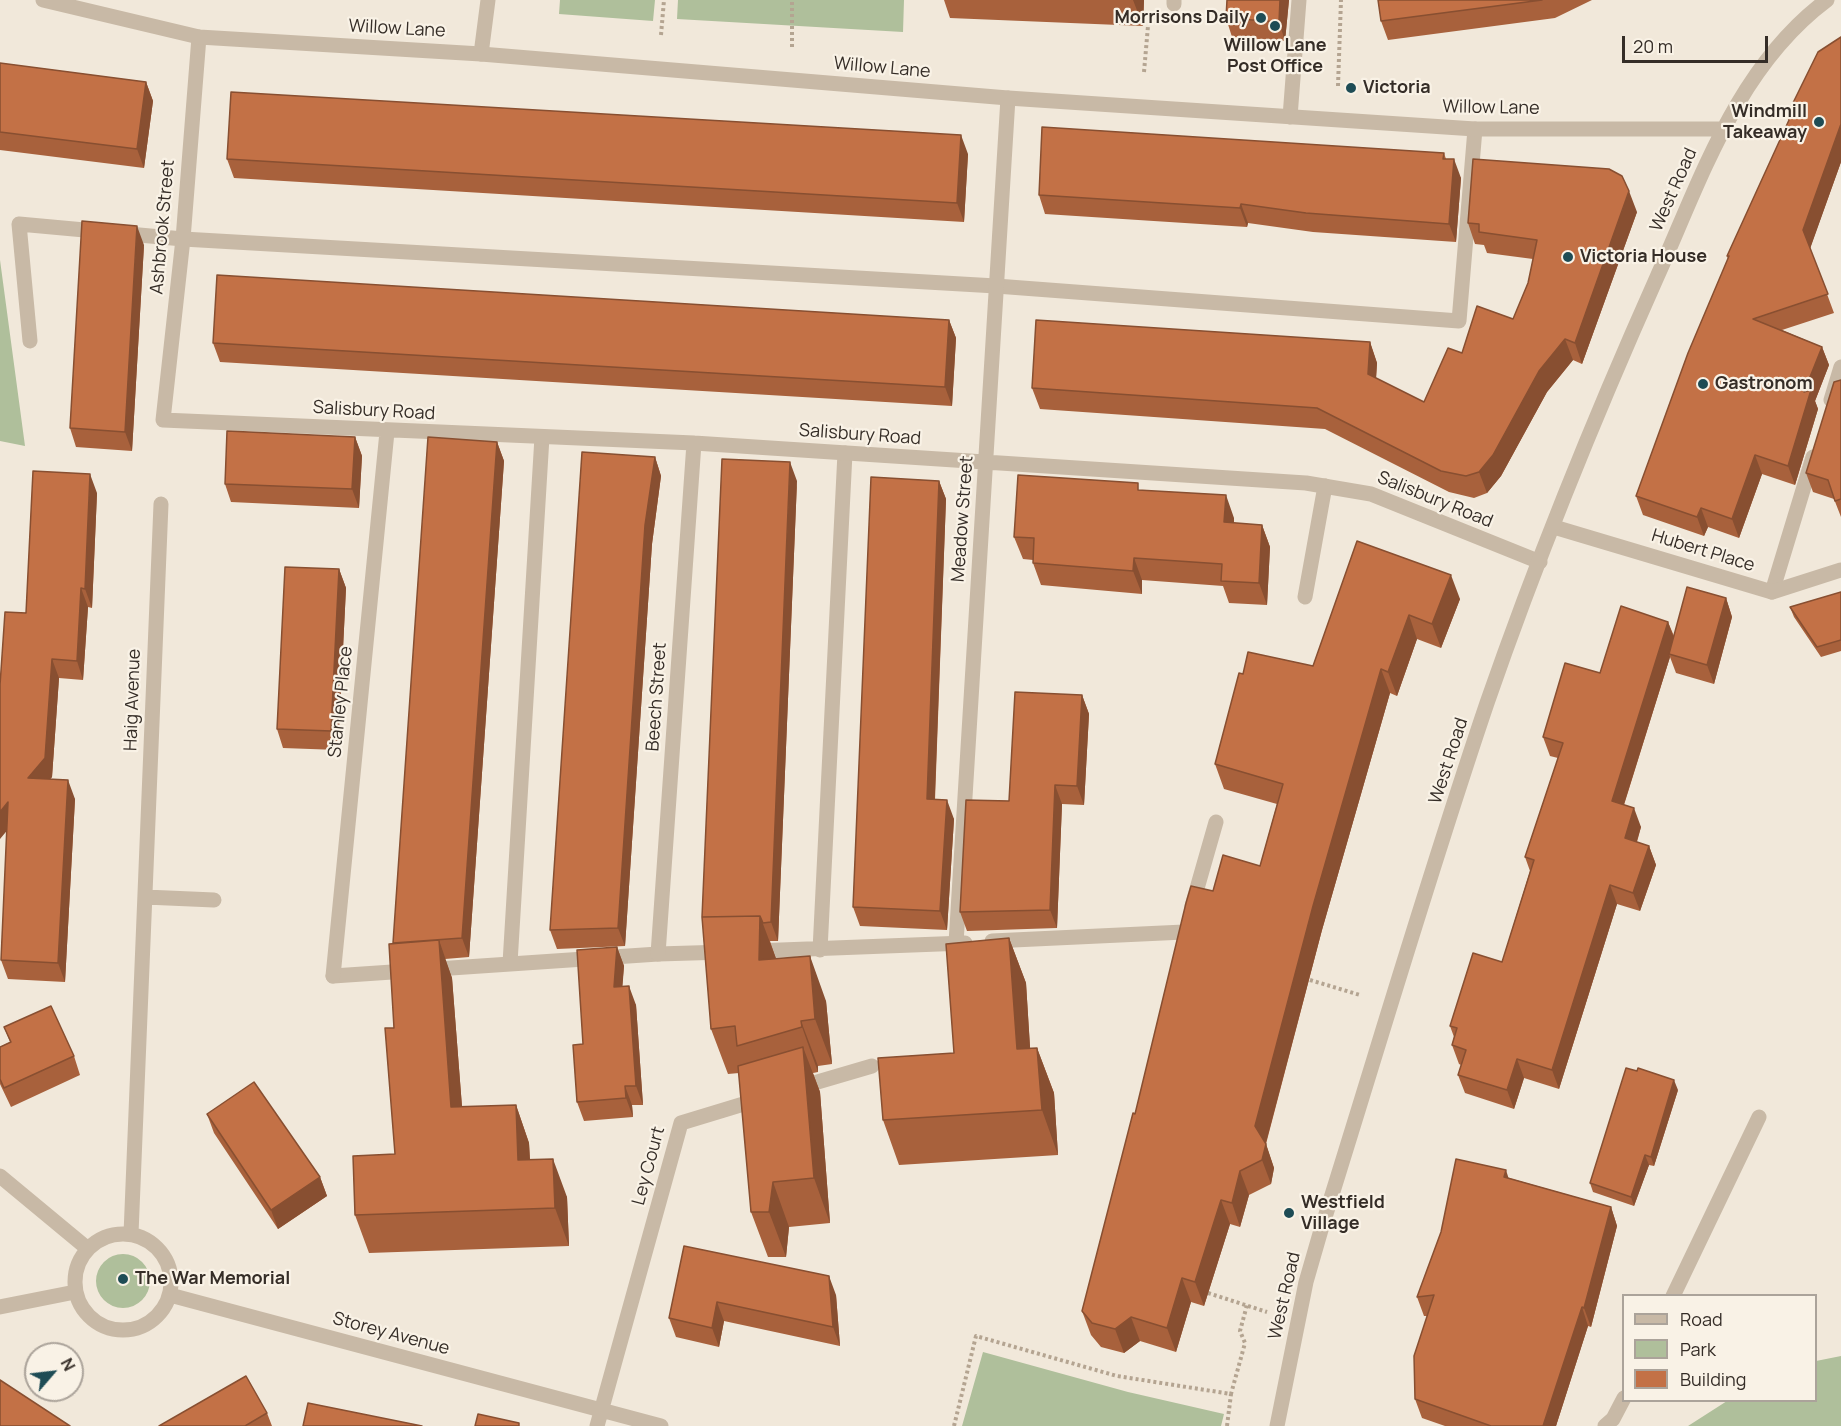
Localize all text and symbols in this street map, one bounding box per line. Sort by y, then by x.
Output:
place label: Morrisons Daily [1114,7,1249,29]
marker: Morrisons Daily [1254,11,1268,25]
street label: Willow Lane [348,16,446,42]
marker: Willow Lane Post Office [1268,19,1282,33]
scale bar [1625,24,1770,62]
text: 20 m [1633,34,1673,58]
place label: Willow Lane Post Office [1223,35,1327,78]
street label: Willow Lane [833,53,931,83]
place label: Victoria [1363,77,1431,99]
marker: Victoria [1344,81,1358,95]
street label: Willow Lane [1442,96,1540,120]
place label: Windmill Takeaway [1723,101,1807,144]
marker: Windmill Takeaway [1812,115,1826,129]
street label: West Road [1646,145,1702,235]
street label: Ashbrook Street [146,159,180,295]
place label: Victoria House [1580,246,1707,268]
marker: Victoria House [1561,250,1575,264]
place label: Gastronom [1715,373,1813,395]
marker: Gastronom [1696,377,1710,391]
street label: Salisbury Road [312,397,436,425]
street label: Salisbury Road [798,420,922,450]
street label: Meadow Street [948,455,978,583]
street label: Salisbury Road [1374,467,1496,533]
street label: Hubert Place [1649,525,1757,577]
street label: Beech Street [642,642,672,752]
street label: Stanley Place [324,645,358,759]
street label: Haig Avenue [120,648,146,752]
street label: West Road [1425,715,1473,807]
street label: Ley Court [628,1124,670,1208]
place label: Westfield Village [1301,1192,1385,1234]
marker: Westfield Village [1282,1206,1296,1220]
street label: West Road [1264,1250,1306,1342]
place label: The War Memorial [135,1268,290,1290]
marker: The War Memorial [116,1272,130,1286]
legend [1622,1294,1817,1402]
text: Road [1680,1307,1723,1331]
street label: Storey Avenue [330,1308,452,1360]
text: Park [1680,1337,1716,1361]
north arrow [24,1342,84,1402]
text: N [56,1354,81,1375]
text: Building [1680,1367,1746,1391]

